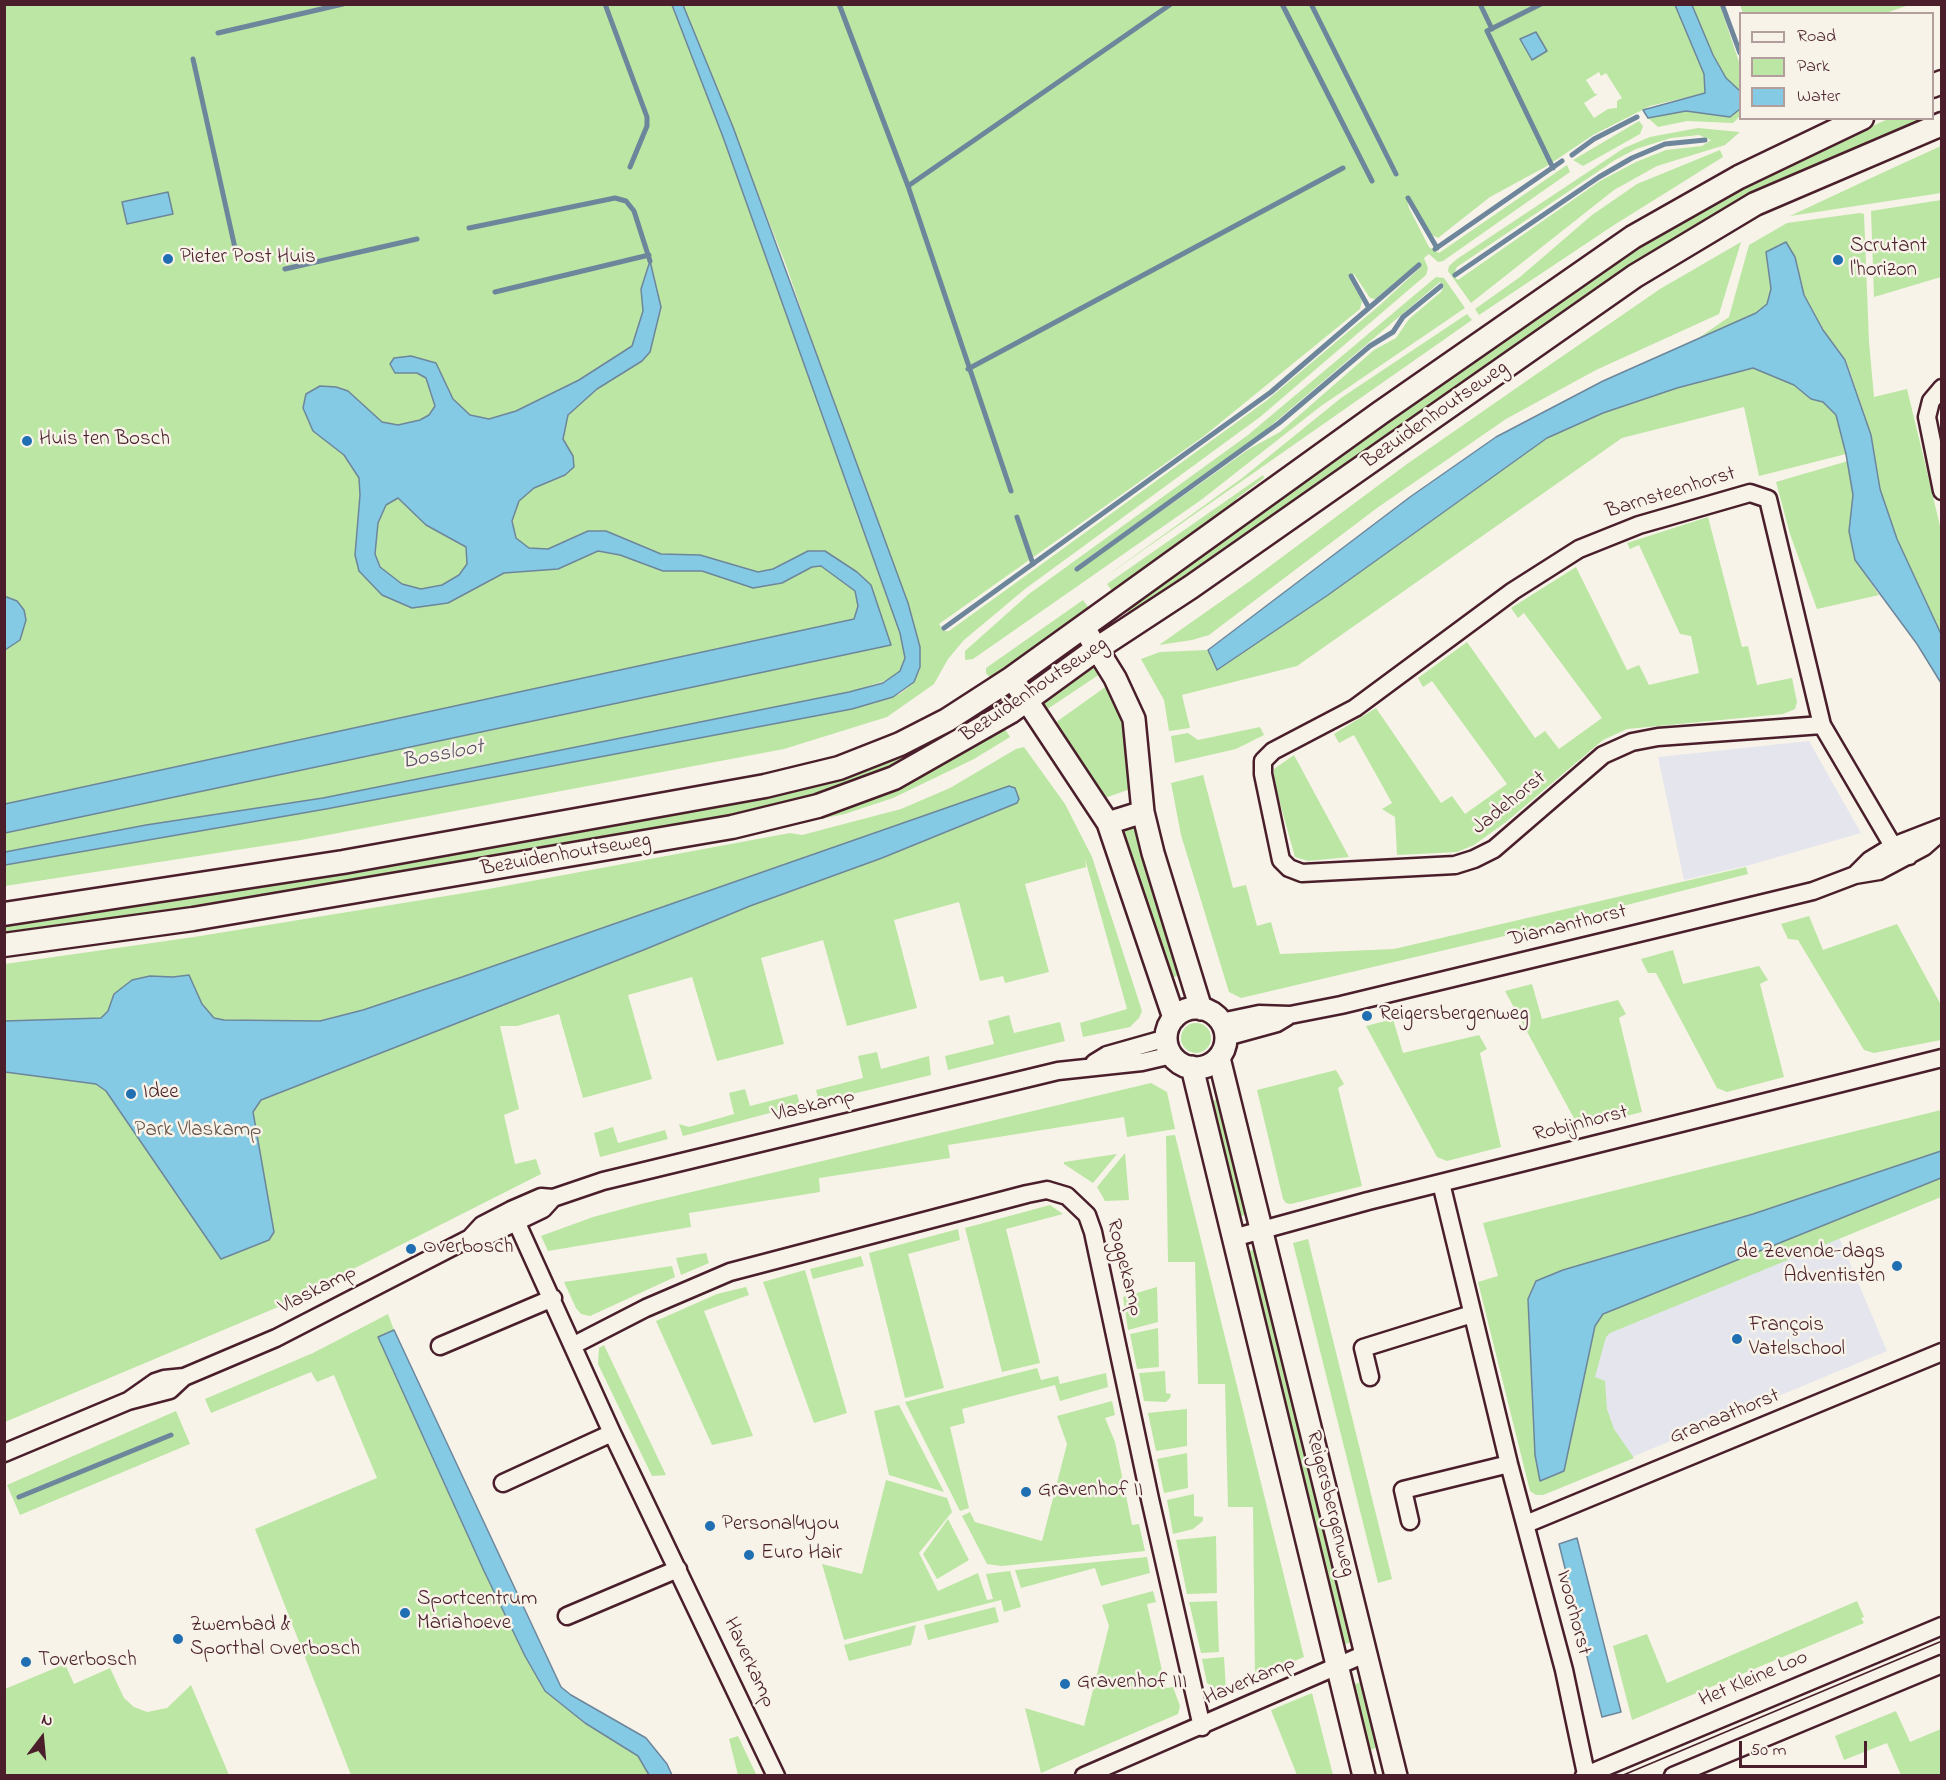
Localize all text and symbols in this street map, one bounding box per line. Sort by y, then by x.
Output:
legend [1739,12,1934,120]
text: Road [1797,24,1836,50]
text: Park [1797,54,1830,80]
text: Water [1797,84,1840,110]
place label: Scrutant l'horizon [1850,235,1927,285]
place label: Pieter Post Huis [180,246,316,272]
marker: Pieter Post Huis [161,252,175,266]
marker: Scrutant l'horizon [1831,253,1845,267]
street label: Bezuidenhoutseweg [1358,356,1514,476]
place label: Huis ten Bosch [39,428,170,454]
marker: Huis ten Bosch [20,434,34,448]
street label: Barnsteenhorst [1603,462,1739,526]
street label: Bezuidenhoutseweg [957,632,1113,750]
water label: Bossloot [400,735,486,777]
street label: Jadehorst [1468,767,1552,841]
street label: Bezuidenhoutseweg [479,829,653,883]
street label: Diamanthorst [1506,900,1630,954]
place label: Reigersbergenweg [1379,1003,1529,1029]
marker: Reigersbergenweg [1360,1009,1374,1023]
place label: Idee [143,1081,179,1107]
street label: Vlaskamp [770,1085,858,1129]
marker: Idee [124,1087,138,1101]
street label: Robijnhorst [1531,1101,1631,1149]
park label: Park Vlaskamp [135,1119,261,1145]
street label: Roggekamp [1099,1217,1147,1319]
place label: Overbosch [423,1236,513,1262]
place label: de Zevende-dags Adventisten [1736,1241,1885,1291]
marker: Overbosch [404,1242,418,1256]
marker: de Zevende-dags Adventisten [1890,1259,1904,1273]
street label: Vlaskamp [275,1261,361,1321]
place label: François Vatelschool [1749,1314,1845,1364]
marker: François Vatelschool [1730,1332,1744,1346]
street label: Granaathorst [1666,1385,1784,1451]
street label: Reigersbergenweg [1299,1428,1359,1580]
place label: Gravenhof II [1038,1479,1143,1505]
marker: Gravenhof II [1019,1485,1033,1499]
place label: Personal4you [722,1513,839,1539]
marker: Personal4you [703,1519,717,1533]
place label: Euro Hair [761,1542,842,1568]
marker: Euro Hair [742,1548,756,1562]
street label: Ivoorhorst [1549,1568,1595,1658]
place label: Sportcentrum Mariahoeve [417,1588,537,1638]
marker: Sportcentrum Mariahoeve [398,1606,412,1620]
place label: Zwembad & Sporthal Overbosch [190,1614,360,1664]
street label: Haverkamp [716,1614,780,1712]
marker: Zwembad & Sporthal Overbosch [171,1632,185,1646]
street label: Het Kleine Loo [1696,1646,1812,1714]
place label: Toverbosch [38,1649,137,1675]
street label: Haverkamp [1201,1652,1299,1712]
marker: Toverbosch [19,1655,33,1669]
place label: Gravenhof III [1077,1671,1187,1697]
marker: Gravenhof III [1058,1677,1072,1691]
north arrow [12,1708,72,1768]
text: N [38,1708,55,1734]
scale bar [1742,1729,1870,1767]
text: 50 m [1750,1738,1787,1764]

